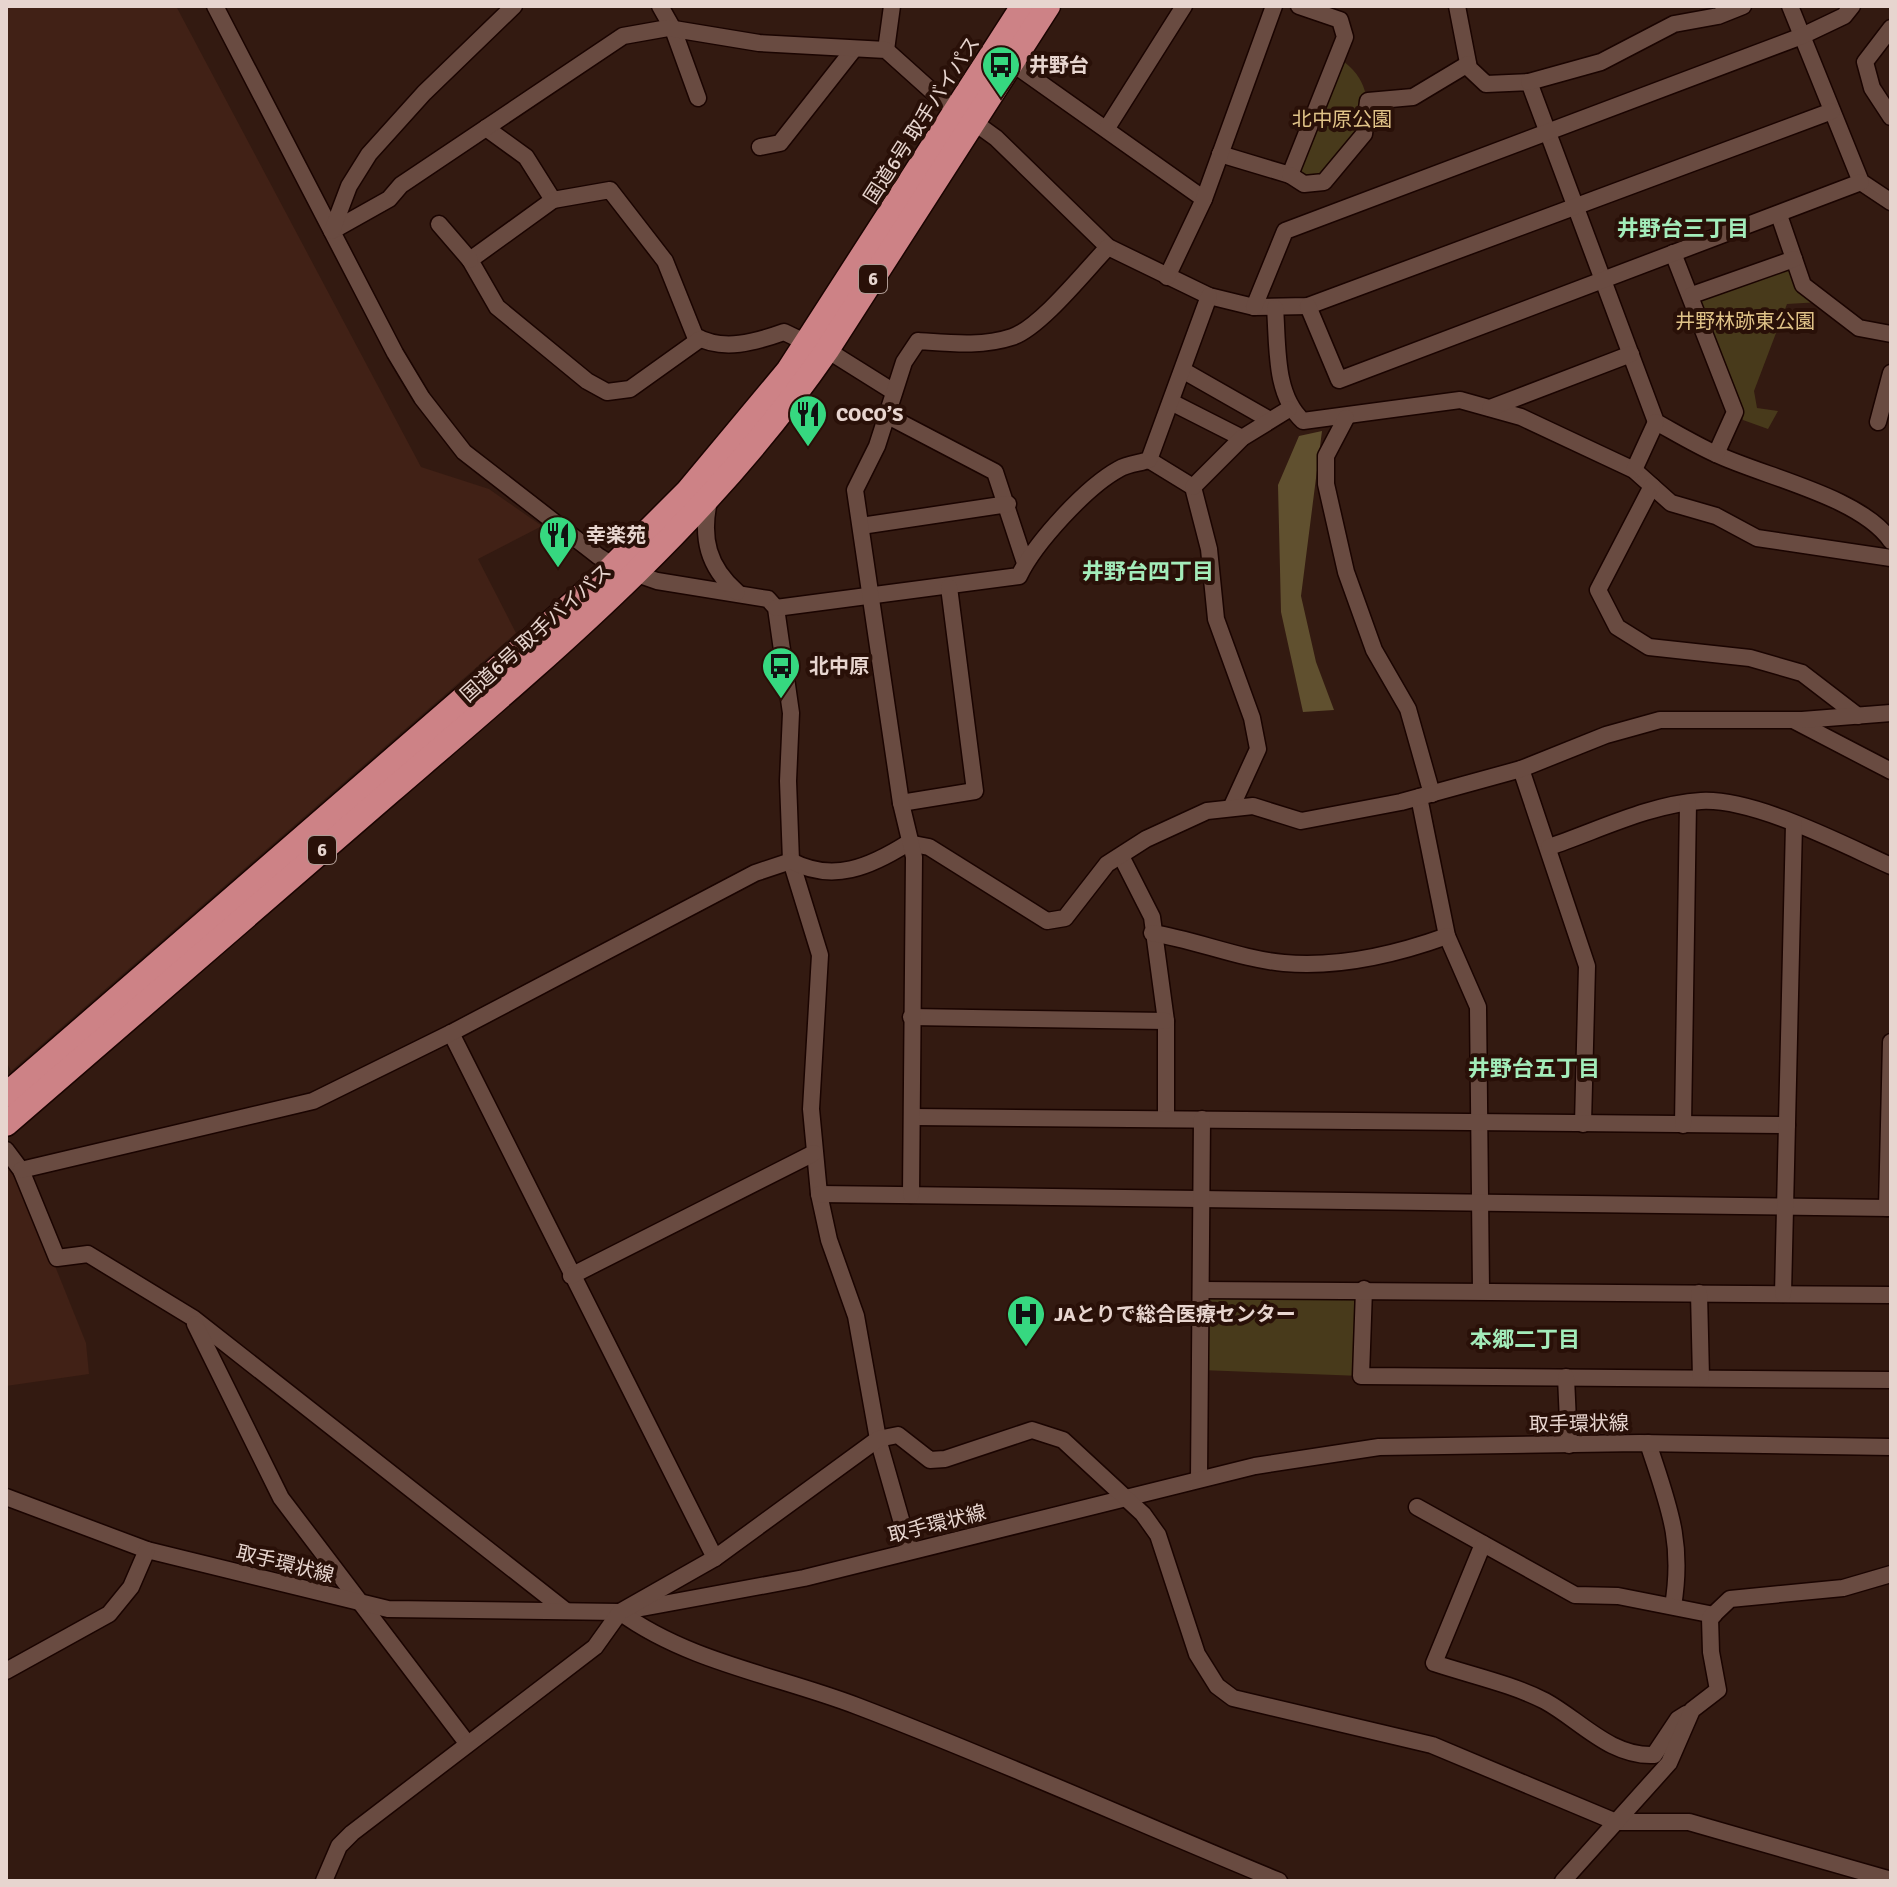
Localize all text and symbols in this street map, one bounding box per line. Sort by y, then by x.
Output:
street label: 国道6号 取手バイパス [858,32,986,208]
bus stop icon: 井野台 [980,44,1022,99]
place label: 井野台 [1029,53,1089,78]
park label: 北中原公園 [1292,107,1392,132]
district label: 井野台三丁目 [1617,215,1749,242]
road number: 6 [859,265,887,293]
park label: 井野林跡東公園 [1675,309,1815,334]
restaurant icon: COCO’S [787,393,829,448]
place label: COCO’S [836,402,903,427]
restaurant icon: 幸楽苑 [537,514,579,569]
place label: 幸楽苑 [586,523,646,548]
district label: 井野台四丁目 [1082,558,1214,585]
street label: 国道6号 取手バイパス [455,559,617,707]
bus stop icon: 北中原 [760,645,802,700]
place label: 北中原 [809,654,869,679]
road number: 6 [308,836,336,864]
district label: 井野台五丁目 [1468,1055,1600,1082]
hospital icon: JAとりで総合医療センター [1005,1293,1047,1348]
place label: JAとりで総合医療センター [1054,1302,1296,1327]
district label: 本郷二丁目 [1470,1326,1580,1353]
street label: 取手環状線 [1529,1411,1629,1437]
street label: 取手環状線 [885,1500,989,1548]
street label: 取手環状線 [233,1540,337,1588]

